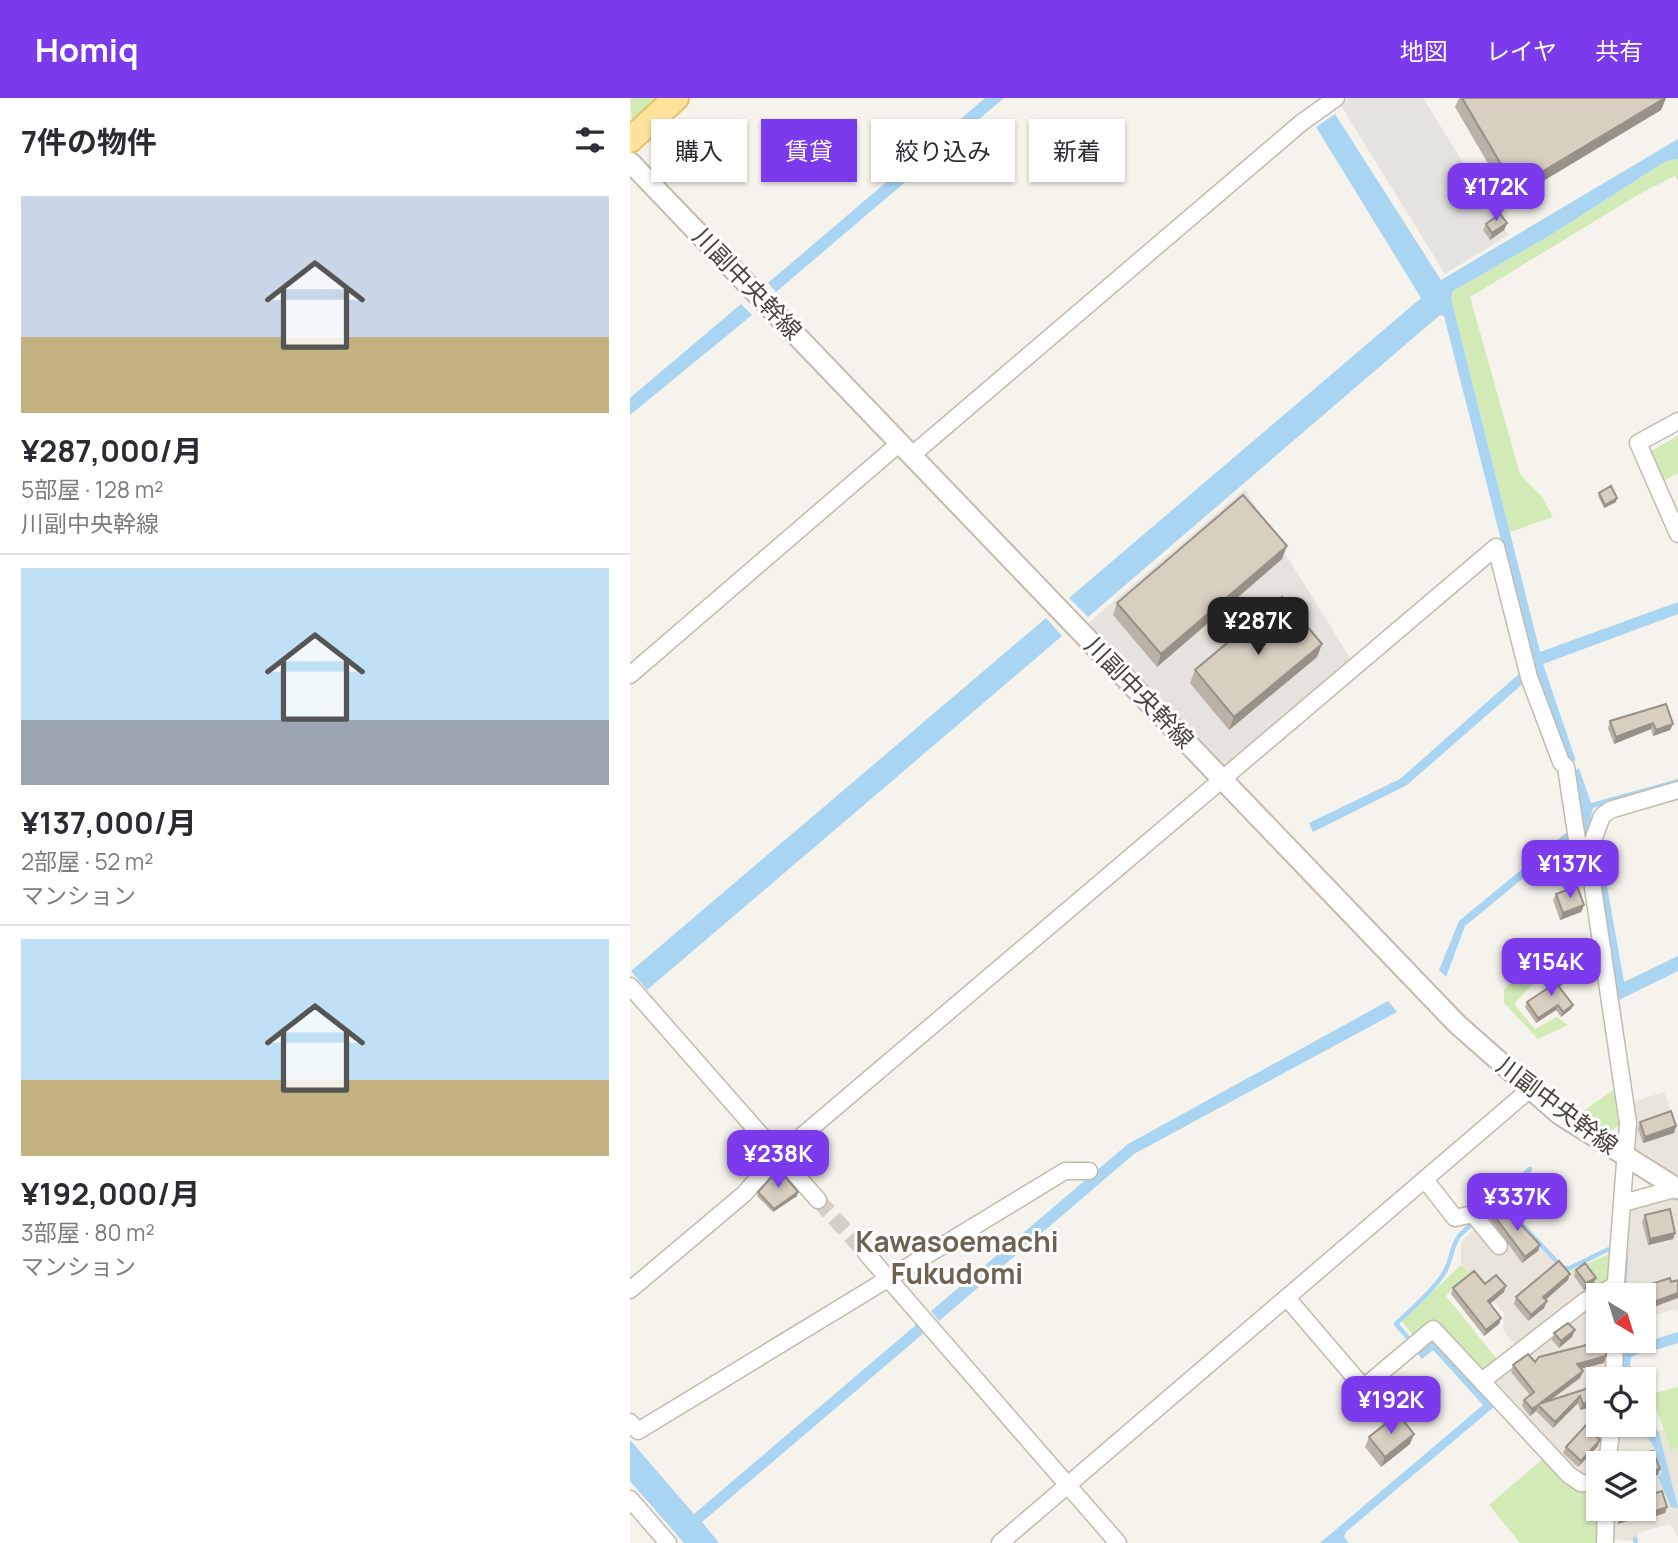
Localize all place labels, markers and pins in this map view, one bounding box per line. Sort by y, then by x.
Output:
pin: ¥172K [1447,164,1545,223]
pin: ¥287K [1209,598,1307,657]
pin: ¥137K [1521,840,1619,900]
pin: ¥154K [1502,939,1600,998]
pin: ¥238K [729,1130,827,1190]
pin: ¥337K [1468,1174,1566,1233]
pin: ¥192K [1342,1376,1440,1436]

